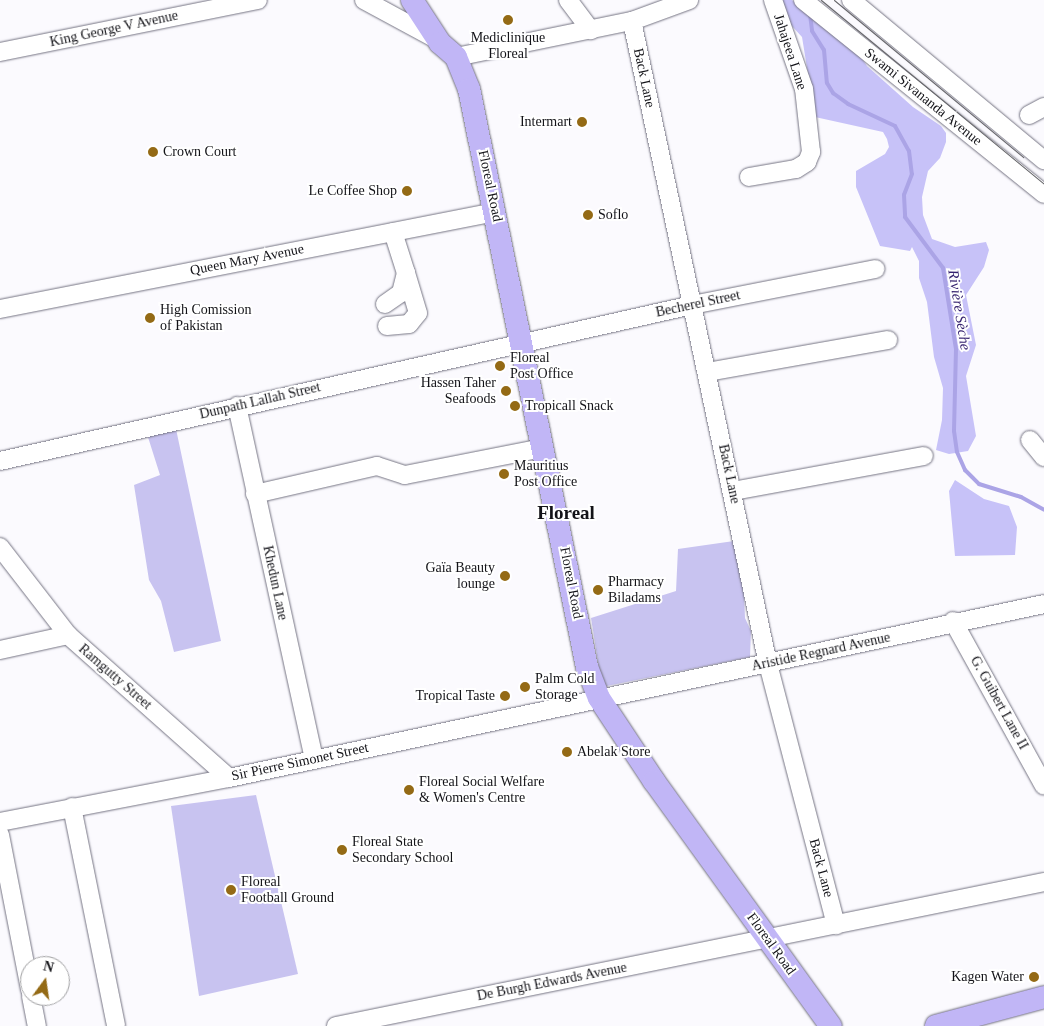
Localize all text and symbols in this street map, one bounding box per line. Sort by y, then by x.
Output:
street label: King George V Avenue [48,7,180,51]
street label: Jahajeea Lane [770,12,810,92]
marker: Mediclinique Floreal [501,13,515,27]
place label: Mediclinique Floreal [471,30,545,62]
street label: Swami Sivananda Avenue [861,44,985,150]
street label: Back Lane [630,47,658,109]
place label: Intermart [520,114,572,130]
marker: Intermart [576,116,588,128]
place label: Crown Court [163,144,236,160]
marker: Crown Court [147,146,159,158]
street label: Floreal Road [474,149,506,223]
place label: Le Coffee Shop [309,183,397,199]
marker: Le Coffee Shop [401,185,413,197]
place label: Soflo [598,207,628,223]
marker: Soflo [582,209,594,221]
street label: Queen Mary Avenue [188,241,306,279]
water label: Rivière Sèche [944,268,974,352]
street label: Becherel Street [654,287,742,321]
place label: High Comission of Pakistan [160,302,251,334]
marker: High Comission of Pakistan [144,312,156,324]
place label: Floreal Post Office [510,350,573,382]
marker: Floreal Post Office [494,360,506,372]
place label: Hassen Taher Seafoods [420,375,496,408]
street label: Dunpath Lallah Street [198,379,322,423]
marker: Hassen Taher Seafoods [500,385,512,397]
place label: Tropicall Snack [525,398,614,414]
marker: Tropicall Snack [509,400,521,412]
street label: Back Lane [715,443,743,505]
place label: Mauritius Post Office [514,458,577,491]
marker: Mauritius Post Office [498,468,510,480]
district label: Floreal [537,502,595,524]
street label: Khedun Lane [259,544,291,622]
street label: Floreal Road [556,546,586,620]
place label: Gaïa Beauty lounge [425,560,495,592]
marker: Gaïa Beauty lounge [499,570,511,582]
place label: Pharmacy Biladams [608,574,664,606]
marker: Pharmacy Biladams [592,584,604,596]
street label: Aristide Regnard Avenue [750,629,892,675]
street label: Ramgutty Street [75,641,155,713]
street label: G. Guibert Lane II [966,653,1032,753]
place label: Palm Cold Storage [535,671,595,704]
marker: Palm Cold Storage [519,681,531,693]
place label: Tropical Taste [415,688,495,704]
marker: Tropical Taste [499,690,511,702]
street label: Sir Pierre Simonet Street [230,739,370,785]
place label: Abelak Store [577,744,650,760]
marker: Abelak Store [561,746,573,758]
place label: Floreal Social Welfare & Women's Centre [419,774,545,806]
marker: Floreal Social Welfare & Women's Centre [403,784,415,796]
place label: Floreal State Secondary School [352,834,453,866]
street label: Back Lane [805,837,837,899]
marker: Floreal State Secondary School [336,844,348,856]
place label: Floreal Football Ground [241,874,334,906]
marker: Floreal Football Ground [225,884,237,896]
street label: Floreal Road [743,910,799,978]
north arrow [20,956,70,1006]
text: N [42,958,55,975]
street label: De Burgh Edwards Avenue [475,959,629,1005]
place label: Kagen Water [951,969,1024,985]
marker: Kagen Water [1028,971,1040,983]

